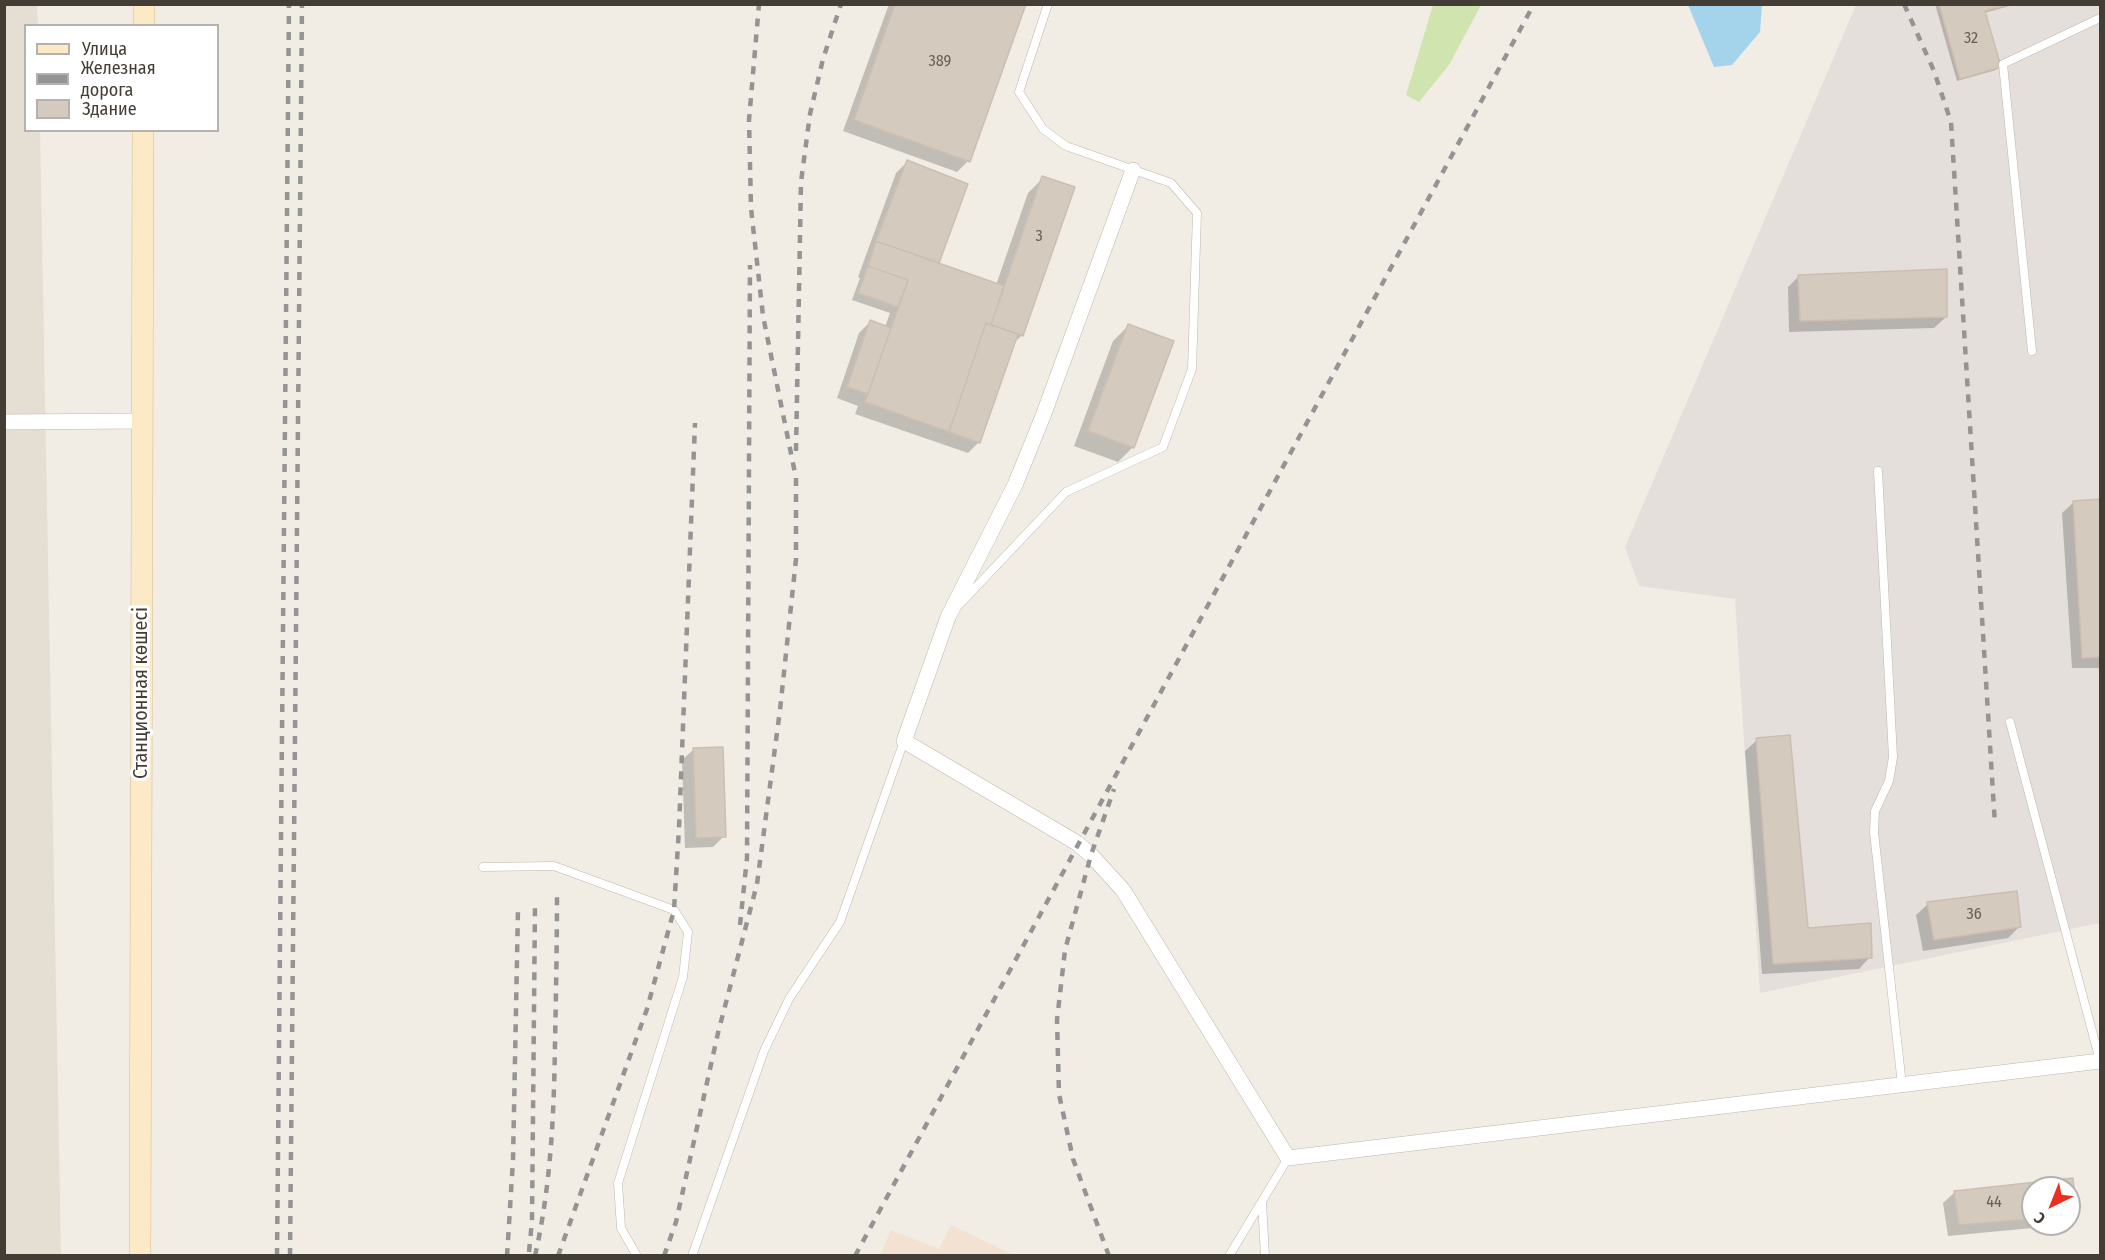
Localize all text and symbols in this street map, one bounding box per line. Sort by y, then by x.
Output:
legend [24,24,219,132]
house number: 32 [1964,29,1978,49]
text: Улица [82,38,127,60]
house number: 389 [929,52,951,72]
text: Железная дорога [81,57,156,101]
text: Здание [82,98,137,120]
house number: 3 [1035,227,1043,247]
street label: Станционная көшесі [129,607,153,779]
house number: 36 [1966,905,1982,925]
north arrow [2021,1176,2081,1236]
house number: 44 [1986,1193,2002,1213]
text: С [2030,1208,2049,1228]

